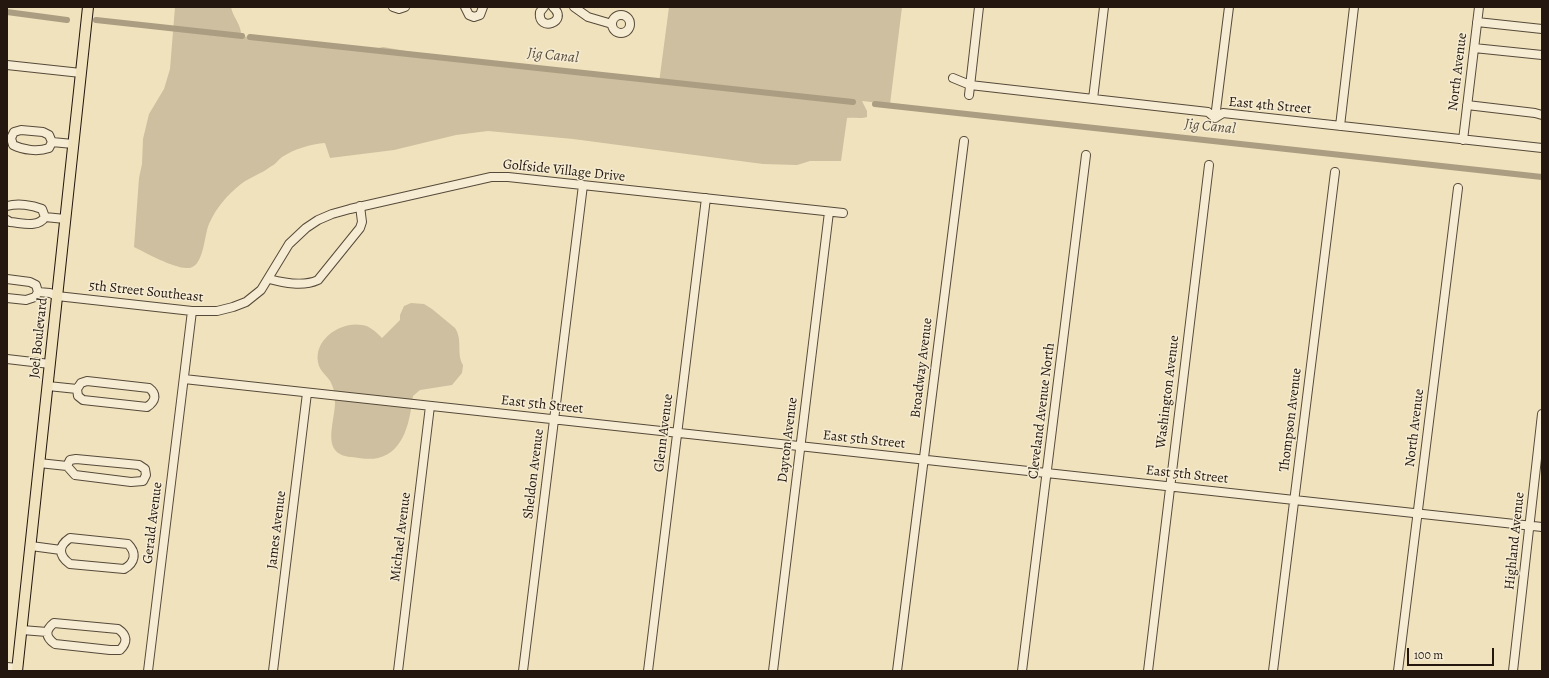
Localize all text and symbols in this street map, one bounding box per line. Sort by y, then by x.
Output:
street label: North Avenue [1445,32,1471,112]
water label: Jig Canal [527,44,579,68]
street label: East 4th Street [1228,94,1312,118]
water label: Jig Canal [1184,115,1236,139]
street label: Golfside Village Drive [502,156,626,186]
street label: 5th Street Southeast [88,278,204,306]
street label: Joel Boulevard [26,297,52,379]
street label: Broadway Avenue [908,317,936,419]
street label: Washington Avenue [1153,334,1183,450]
street label: Cleveland Avenue North [1025,342,1059,480]
street label: Thompson Avenue [1276,367,1306,473]
street label: North Avenue [1402,388,1428,468]
street label: East 5th Street [500,392,584,418]
street label: Glenn Avenue [651,393,677,473]
street label: Dayton Avenue [774,396,802,484]
street label: East 5th Street [822,427,906,453]
street label: Sheldon Avenue [520,428,548,520]
street label: East 5th Street [1145,462,1229,488]
street label: Gerald Avenue [140,481,166,565]
street label: James Avenue [264,490,290,570]
street label: Michael Avenue [387,491,415,583]
street label: Highland Avenue [1502,491,1528,591]
scale bar [1409,640,1496,666]
text: 100 m [1414,647,1443,663]

